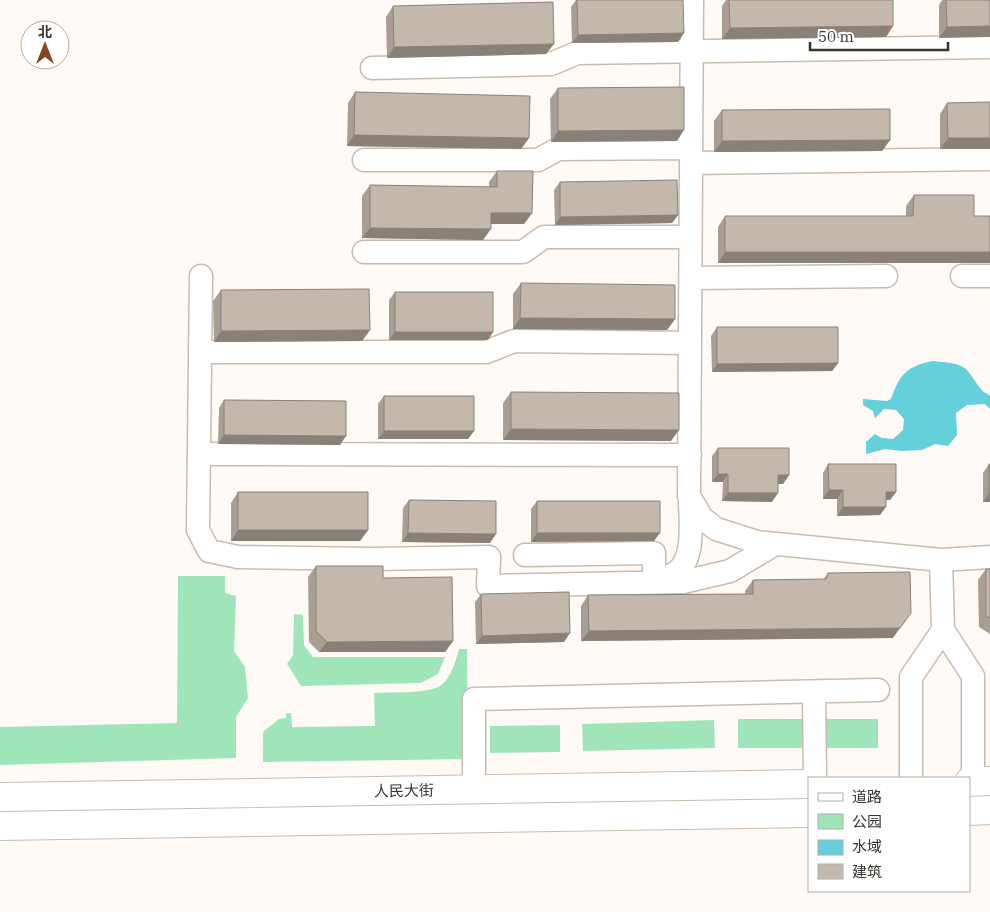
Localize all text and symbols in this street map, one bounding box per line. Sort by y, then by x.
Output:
north arrow [20,20,70,70]
scale bar [810,20,948,52]
text: 北 [38,23,52,41]
text: 50 m [818,27,854,46]
legend [808,777,970,892]
street label: 人民大街 [374,780,434,801]
text: 道路 [852,787,882,806]
text: 公园 [852,812,882,831]
text: 水域 [852,837,882,856]
text: 建筑 [852,862,882,881]

